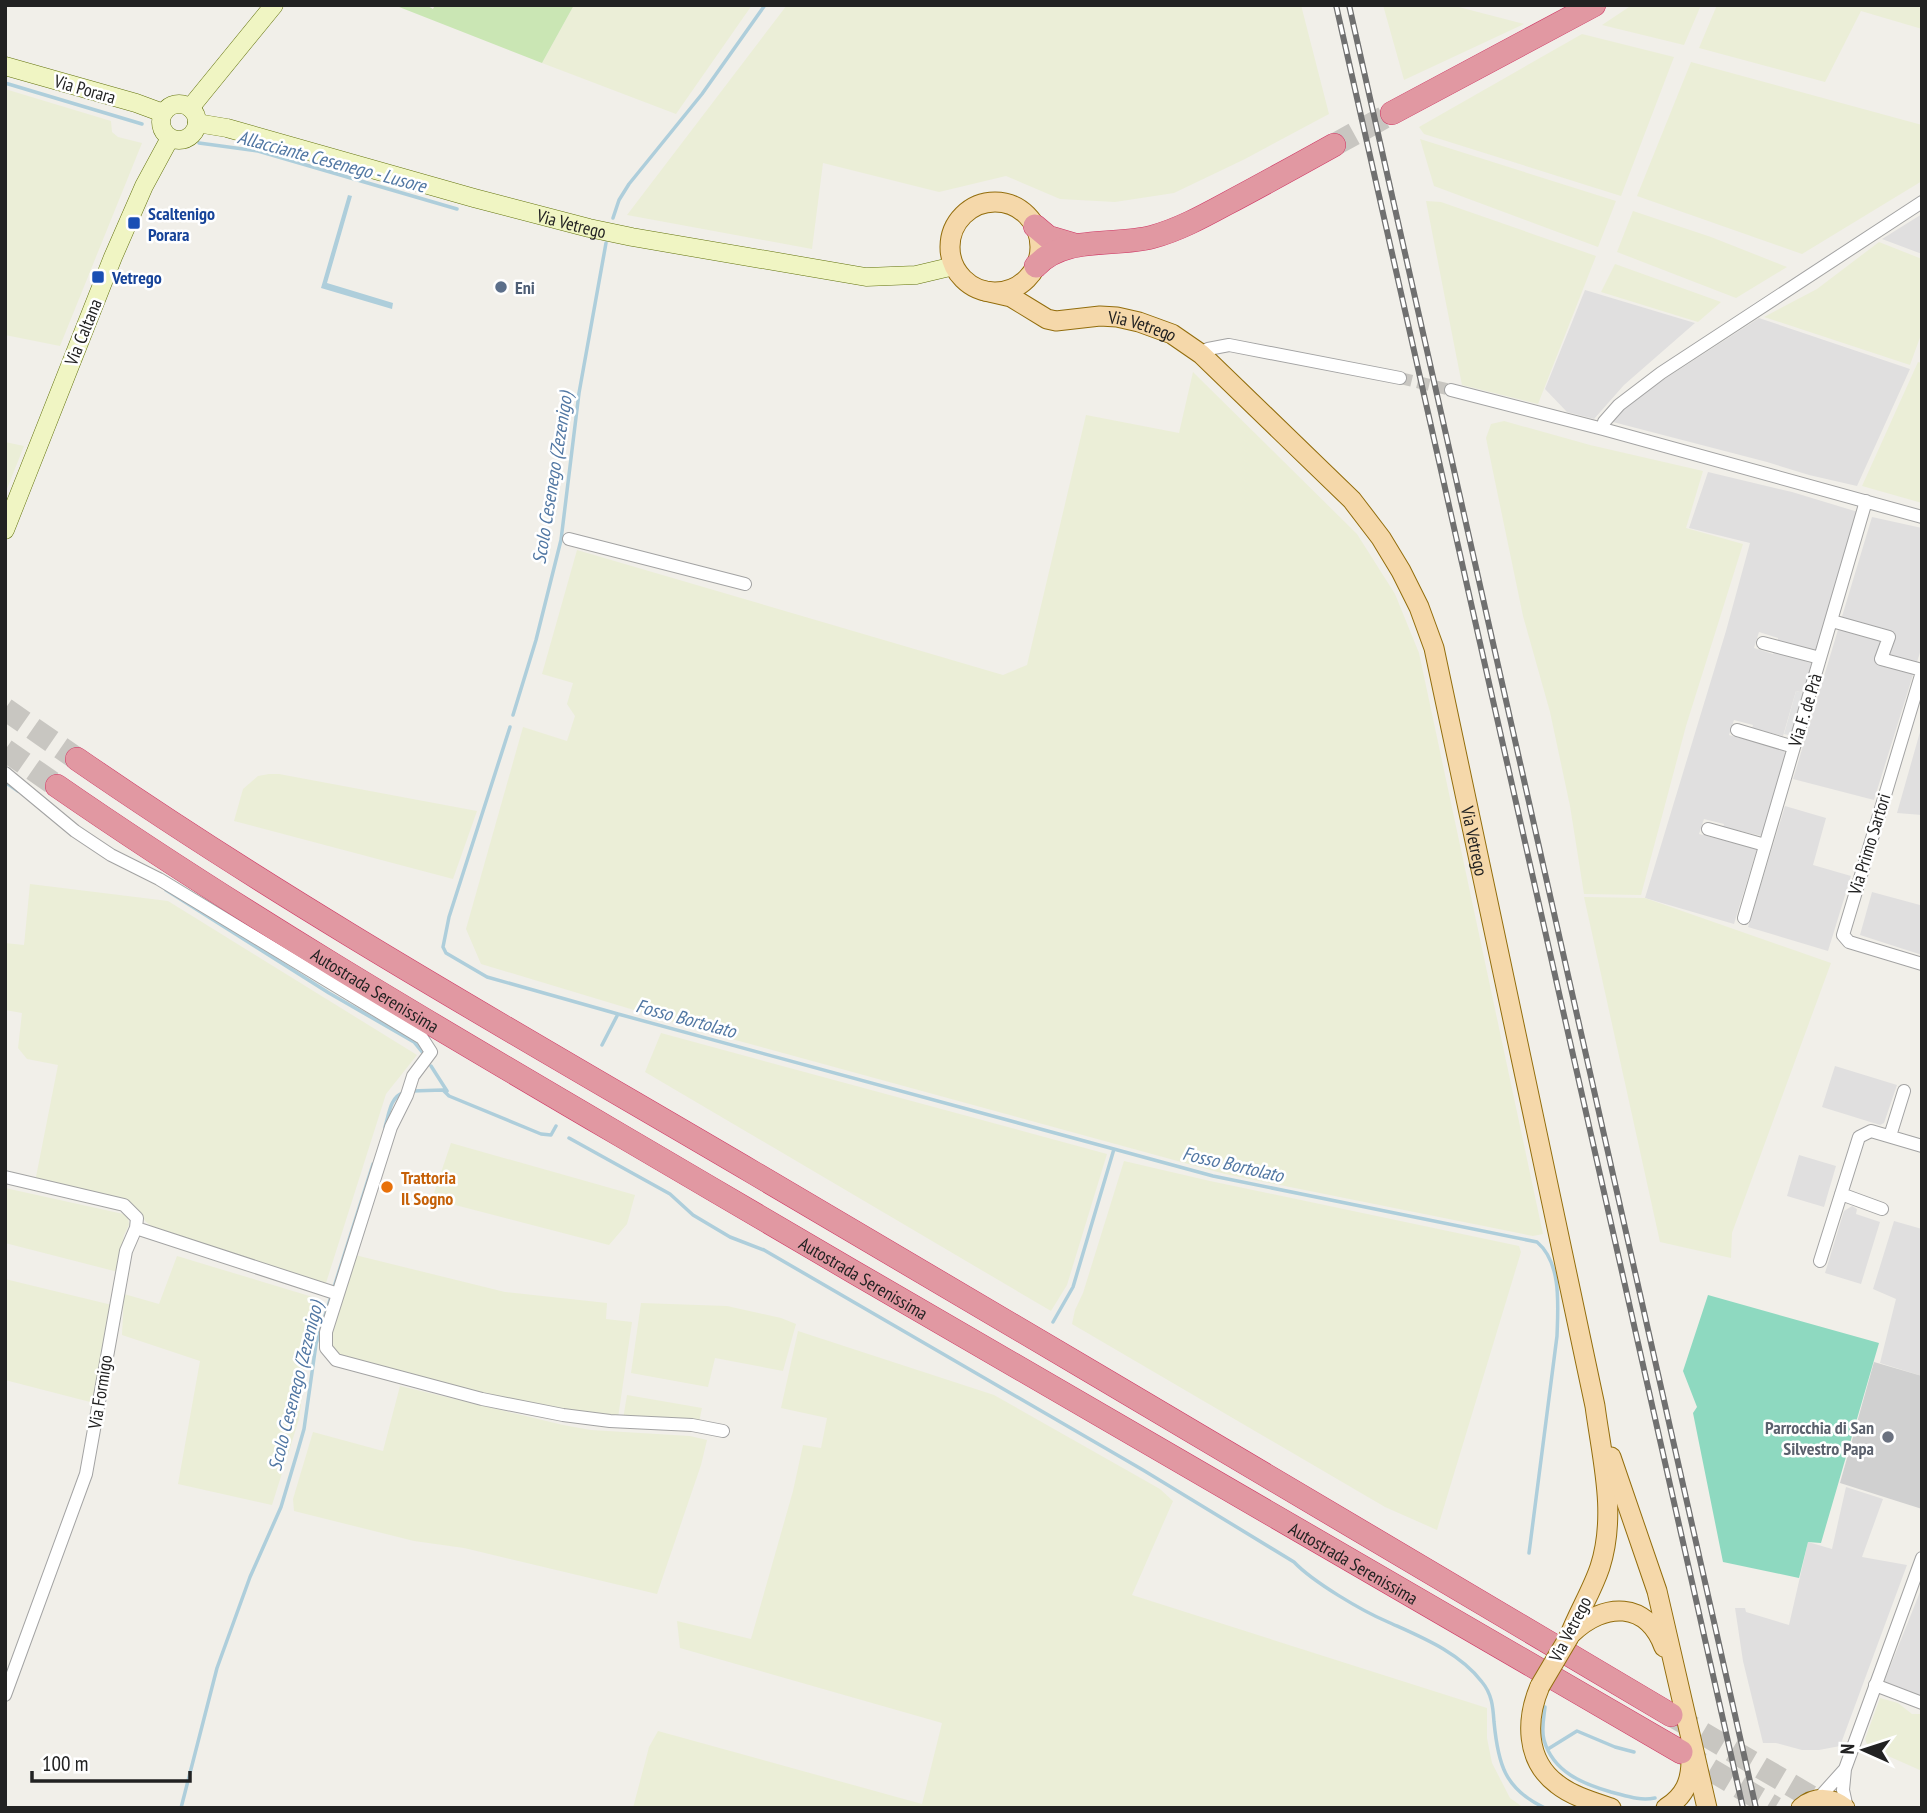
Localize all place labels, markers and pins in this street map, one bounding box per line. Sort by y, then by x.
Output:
place label: Scaltenigo Porara [148,202,215,246]
marker: Scaltenigo Porara [126,215,142,231]
place label: Vetrego [111,266,162,289]
marker: Vetrego [90,269,106,285]
place label: Eni [515,276,535,299]
marker: Eni [493,279,509,295]
place label: Trattoria Il Sogno [401,1166,456,1210]
marker: Trattoria Il Sogno [379,1179,395,1195]
place label: Parrocchia di San Silvestro Papa [1765,1416,1874,1460]
marker: Parrocchia di San Silvestro Papa [1880,1429,1896,1445]

